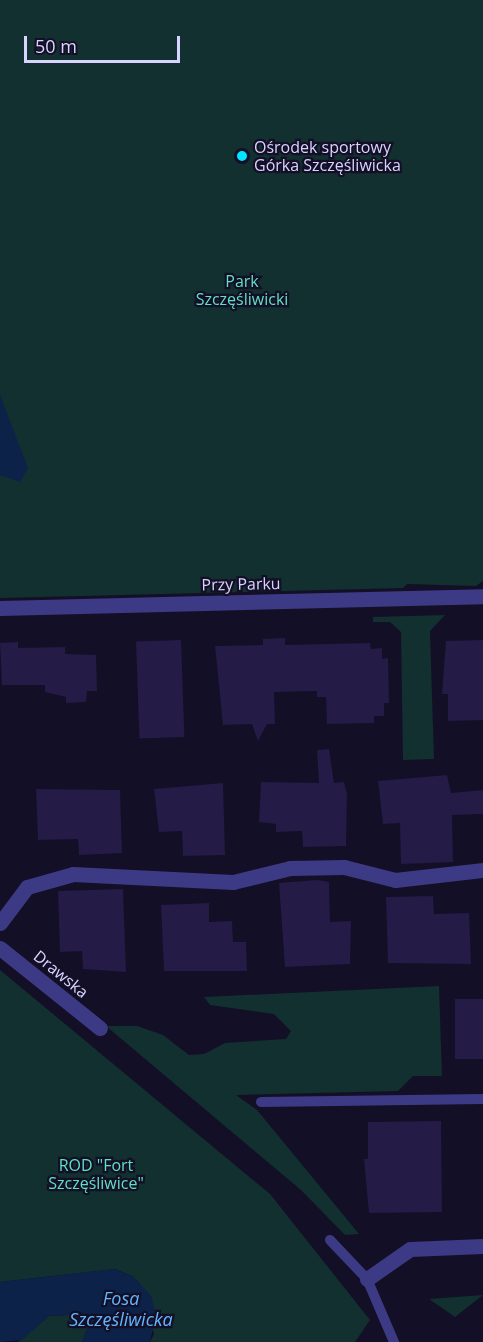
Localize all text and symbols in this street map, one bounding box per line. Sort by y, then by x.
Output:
scale bar [27,24,183,62]
text: 50 m [35,34,77,58]
place label: Ośrodek sportowy Górka Szczęśliwicka [254,137,401,175]
marker: Ośrodek sportowy Górka Szczęśliwicka [235,149,249,163]
park label: Park Szczęśliwicki [196,271,288,309]
street label: Przy Parku [201,574,281,594]
street label: Drawska [30,946,92,1002]
park label: ROD "Fort Szczęśliwice" [48,1155,144,1193]
water label: Fosa Szczęśliwicka [69,1288,173,1330]

